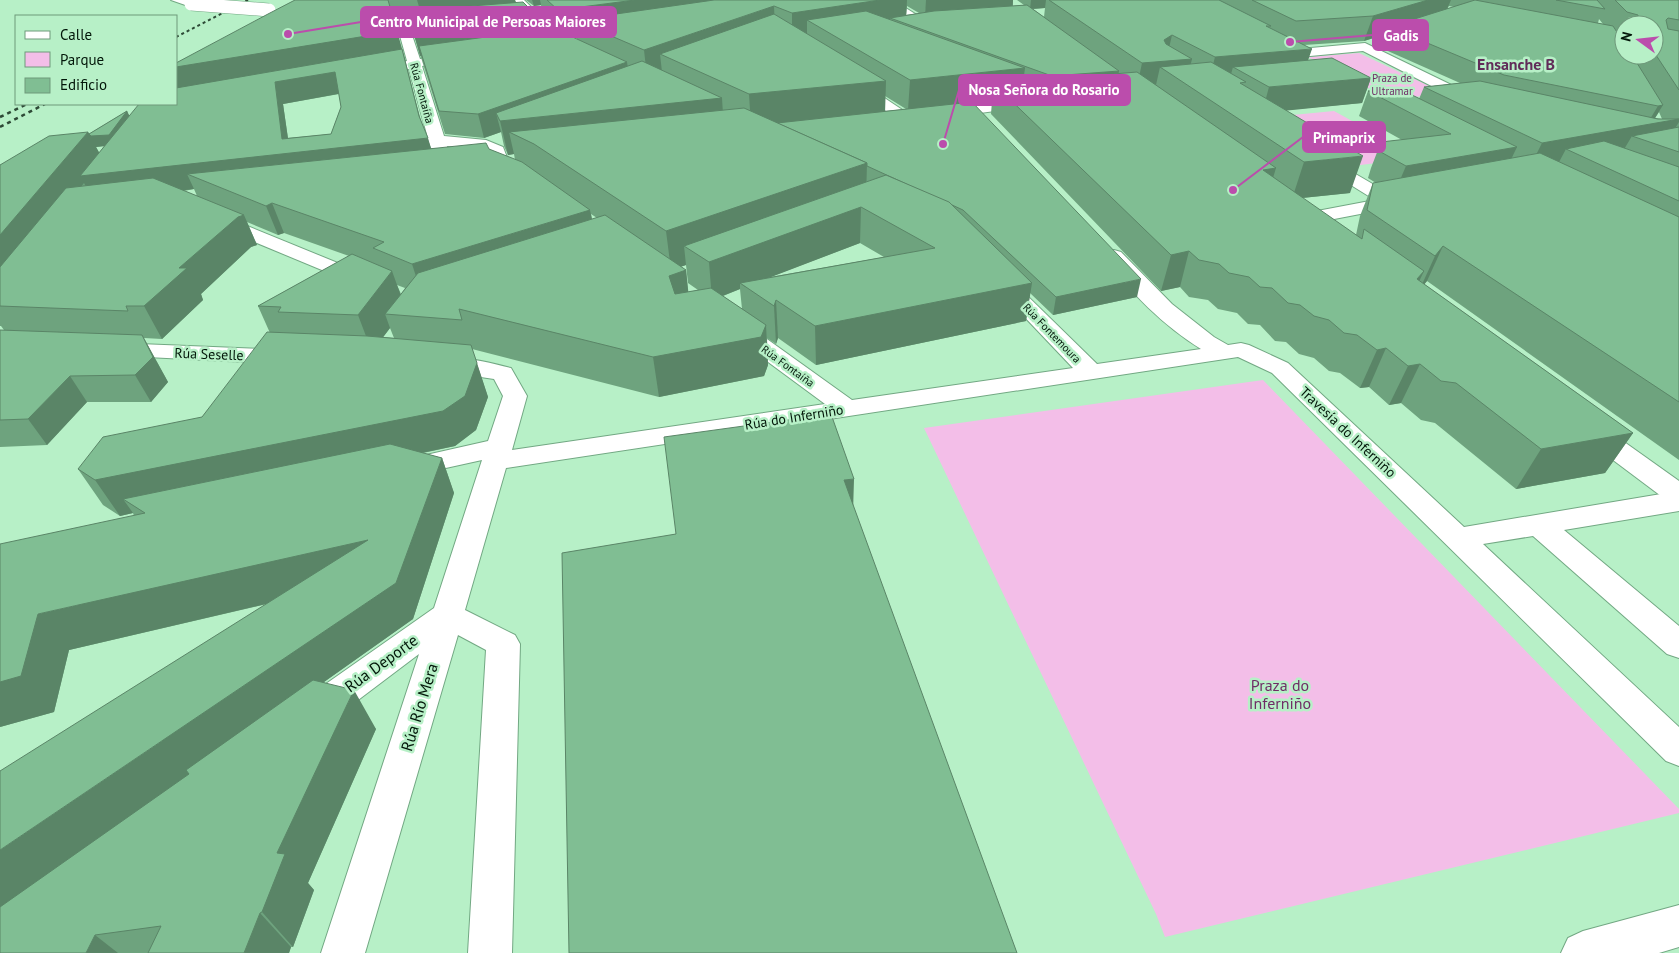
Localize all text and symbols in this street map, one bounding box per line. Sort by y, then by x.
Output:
callout: Centro Municipal de Persoas Maiores [361,7,616,37]
text: Centro Municipal de Persoas Maiores [370,12,606,31]
legend [15,15,178,105]
north arrow [1614,15,1664,65]
callout: Gadis [1373,20,1428,50]
text: Calle [60,25,92,44]
text: Gadis [1383,26,1419,45]
text: N [1617,30,1636,43]
text: Parque [60,50,104,69]
district label: Ensanche B [1477,54,1555,74]
street label: Rúa Fontaíña [407,61,437,125]
park label: Praza de Ultramar [1371,71,1413,98]
text: Edificio [60,75,107,94]
callout: Nosa Señora do Rosario [959,75,1130,105]
text: Nosa Señora do Rosario [968,80,1120,99]
callout: Primaprix [1303,122,1385,152]
text: Primaprix [1313,128,1375,147]
street label: Rúa Fontemoura [1020,300,1084,366]
street label: Rúa Fontaíña [759,342,817,390]
street label: Rúa Seselle [174,344,244,364]
street label: Travesía do Inferniño [1296,383,1400,481]
street label: Rúa do Inferniño [743,400,845,434]
street label: Rúa Deporte [341,630,421,696]
street label: Rúa Río Mera [396,661,442,753]
park label: Praza do Inferniño [1249,675,1311,713]

